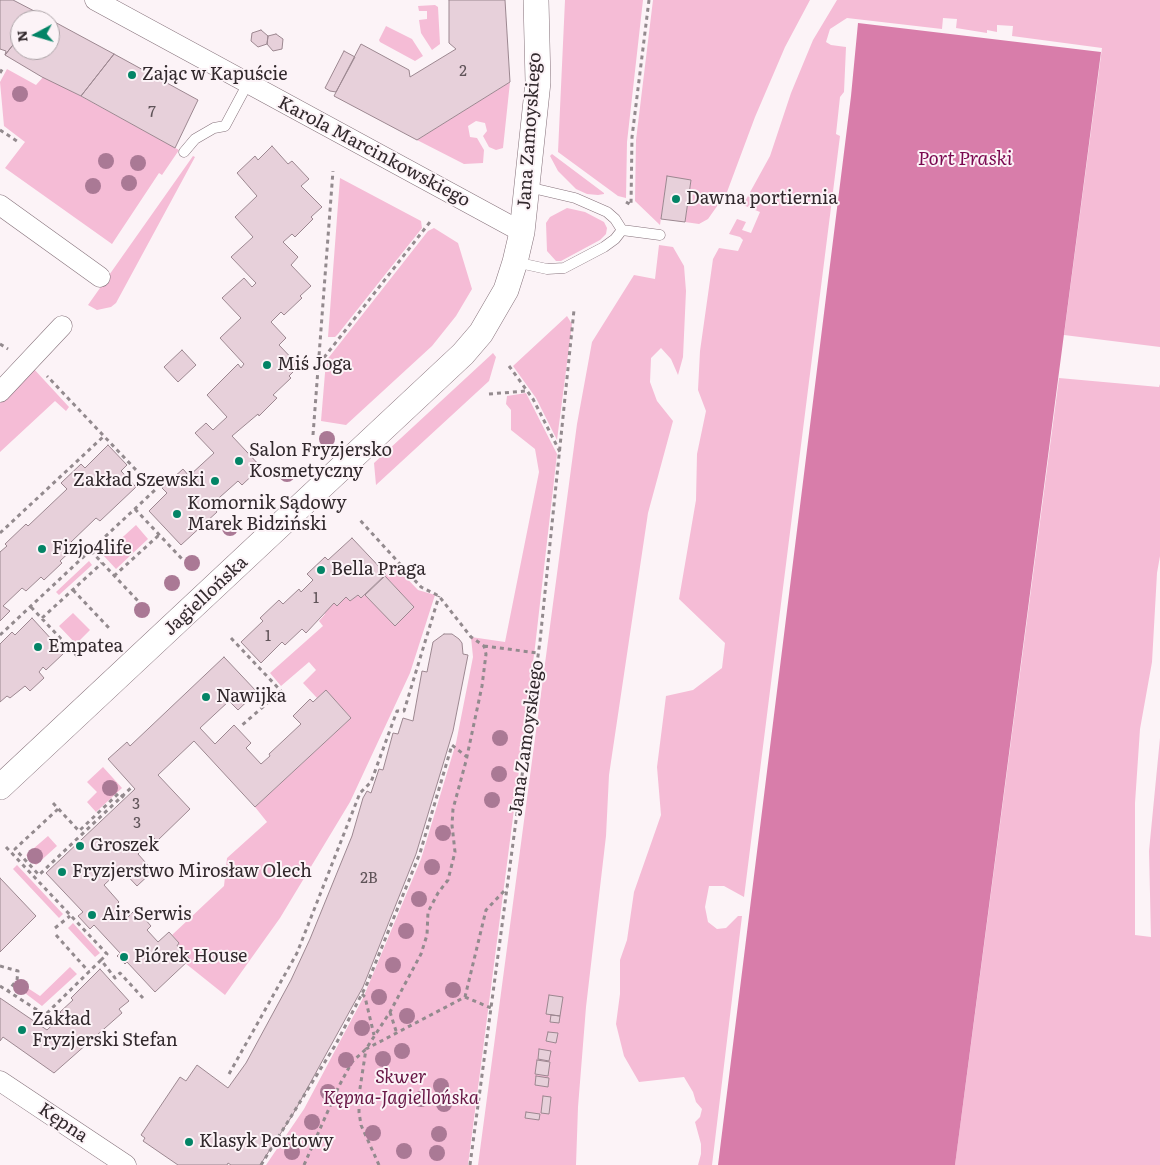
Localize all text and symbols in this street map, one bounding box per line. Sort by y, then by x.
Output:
north arrow [10,10,60,60]
text: N [11,30,32,43]
street label: Jana Zamoyskiego [514,52,546,210]
house number: 2 [459,63,467,81]
place label: Zając w Kapuście [142,64,288,86]
marker: Zając w Kapuście [126,69,138,81]
street label: Karola Marcinkowskiego [274,92,474,212]
house number: 7 [148,104,156,122]
water label: Port Praski [918,148,1012,170]
place label: Dawna portiernia [686,188,838,210]
marker: Dawna portiernia [670,193,682,205]
place label: Miś Joga [277,354,352,376]
marker: Miś Joga [261,359,273,371]
place label: Salon Fryzjersko Kosmetyczny [249,440,392,482]
marker: Salon Fryzjersko Kosmetyczny [233,455,245,467]
place label: Zakład Szewski [73,470,205,492]
marker: Zakład Szewski [209,475,221,487]
place label: Komornik Sądowy Marek Bidziński [187,493,347,536]
marker: Komornik Sądowy Marek Bidziński [171,508,183,520]
place label: Fizjo4life [52,538,132,560]
marker: Fizjo4life [36,543,48,555]
street label: Jagiellońska [160,552,252,640]
place label: Bella Praga [331,559,426,581]
marker: Bella Praga [315,564,327,576]
house number: 1 [313,590,319,608]
house number: 1 [265,628,271,646]
place label: Empatea [48,636,123,658]
marker: Empatea [32,641,44,653]
street label: Jana Zamoyskiego [505,658,549,818]
place label: Nawijka [216,686,287,708]
marker: Nawijka [200,691,212,703]
house number: 3 [132,796,140,814]
house number: 3 [133,815,141,833]
place label: Groszek [90,835,159,857]
marker: Groszek [74,840,86,852]
place label: Fryzjerstwo Mirosław Olech [72,861,312,883]
marker: Fryzjerstwo Mirosław Olech [56,866,68,878]
house number: 2B [360,870,378,888]
place label: Air Serwis [102,904,191,926]
marker: Air Serwis [86,909,98,921]
place label: Piórek House [134,946,247,968]
marker: Piórek House [118,951,130,963]
place label: Zakład Fryzjerski Stefan [32,1009,178,1052]
marker: Zakład Fryzjerski Stefan [16,1024,28,1036]
park label: Skwer Kępna-Jagiellońska [323,1067,479,1110]
street label: Kępna [34,1099,92,1147]
place label: Klasyk Portowy [199,1131,334,1153]
marker: Klasyk Portowy [183,1136,195,1148]

